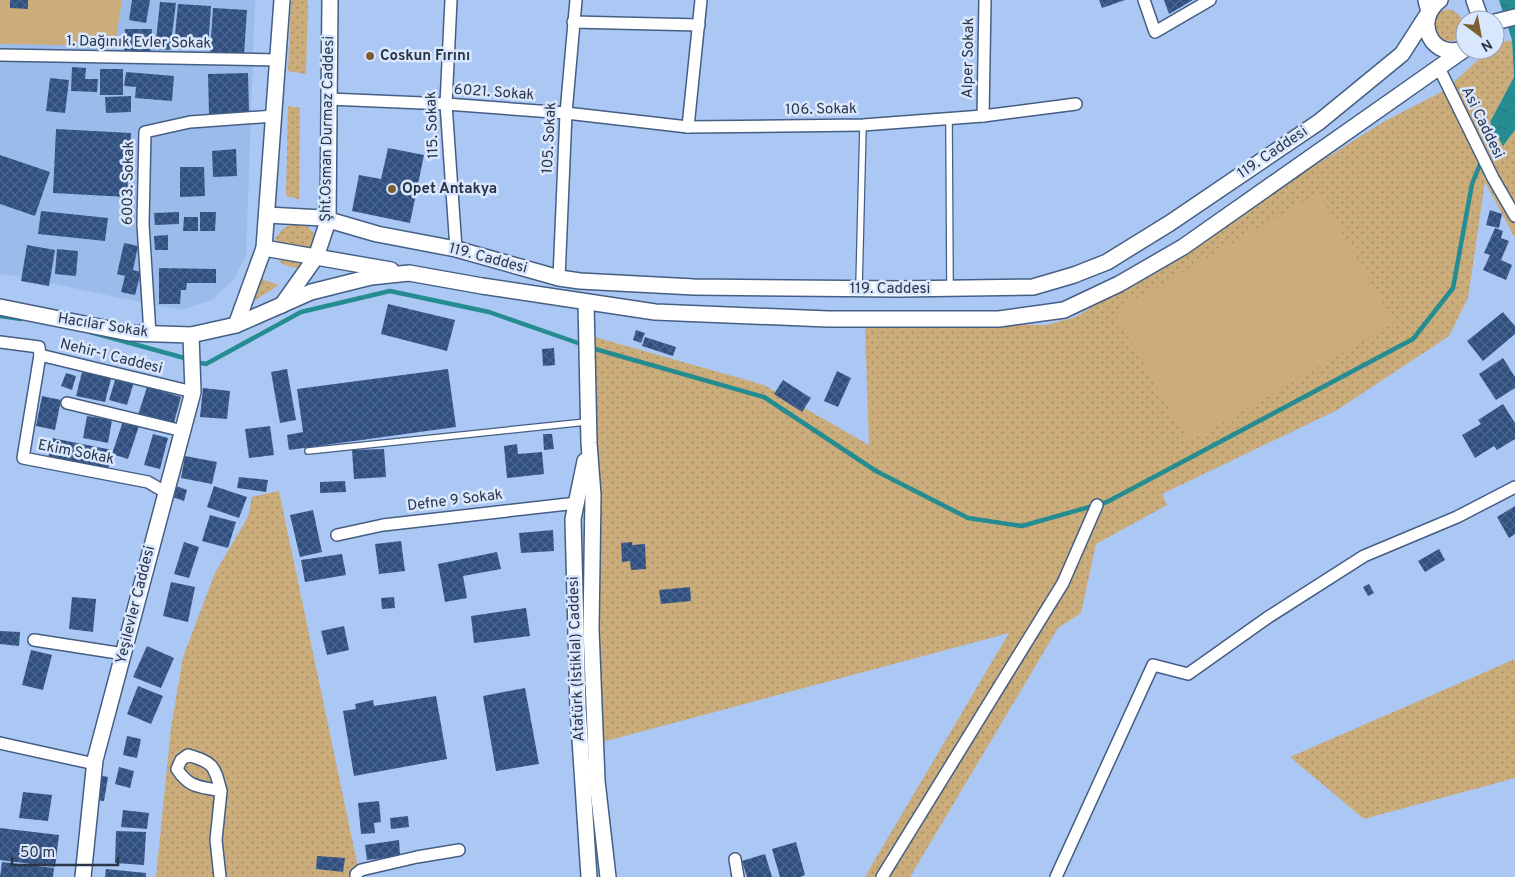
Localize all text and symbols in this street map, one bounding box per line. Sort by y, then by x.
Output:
north arrow [1455,10,1505,60]
street label: Alper Sokak [959,17,979,99]
street label: 1. Dağınık Evler Sokak [66,32,212,54]
text: N [1477,35,1495,55]
street label: Şht.Osman Durmaz Caddesi [317,36,339,222]
place label: Coskun Fırını [380,47,470,66]
marker: Coskun Fırını [364,50,376,62]
street label: 6021. Sokak [453,81,535,105]
street label: Asi Caddesi [1456,84,1508,162]
street label: 115. Sokak [422,91,444,159]
street label: 106. Sokak [785,100,857,120]
street label: 105. Sokak [539,102,561,174]
street label: 119. Caddesi [1234,123,1312,183]
street label: 6003. Sokak [119,141,139,225]
place label: Opet Antakya [402,180,497,199]
marker: Opet Antakya [386,183,398,195]
street label: 119. Caddesi [447,239,529,279]
street label: 119. Caddesi [850,280,930,299]
street label: Hacılar Sokak [56,309,150,343]
street label: Nehir-1 Caddesi [58,335,164,379]
street label: Ekim Sokak [36,436,116,470]
street label: Defne 9 Sokak [406,486,504,516]
street label: Yeşilevler Caddesi [112,544,160,666]
street label: Atatürk (İstiklal) Caddesi [564,576,589,742]
scale bar [12,834,119,866]
text: 50 m [20,844,55,863]

